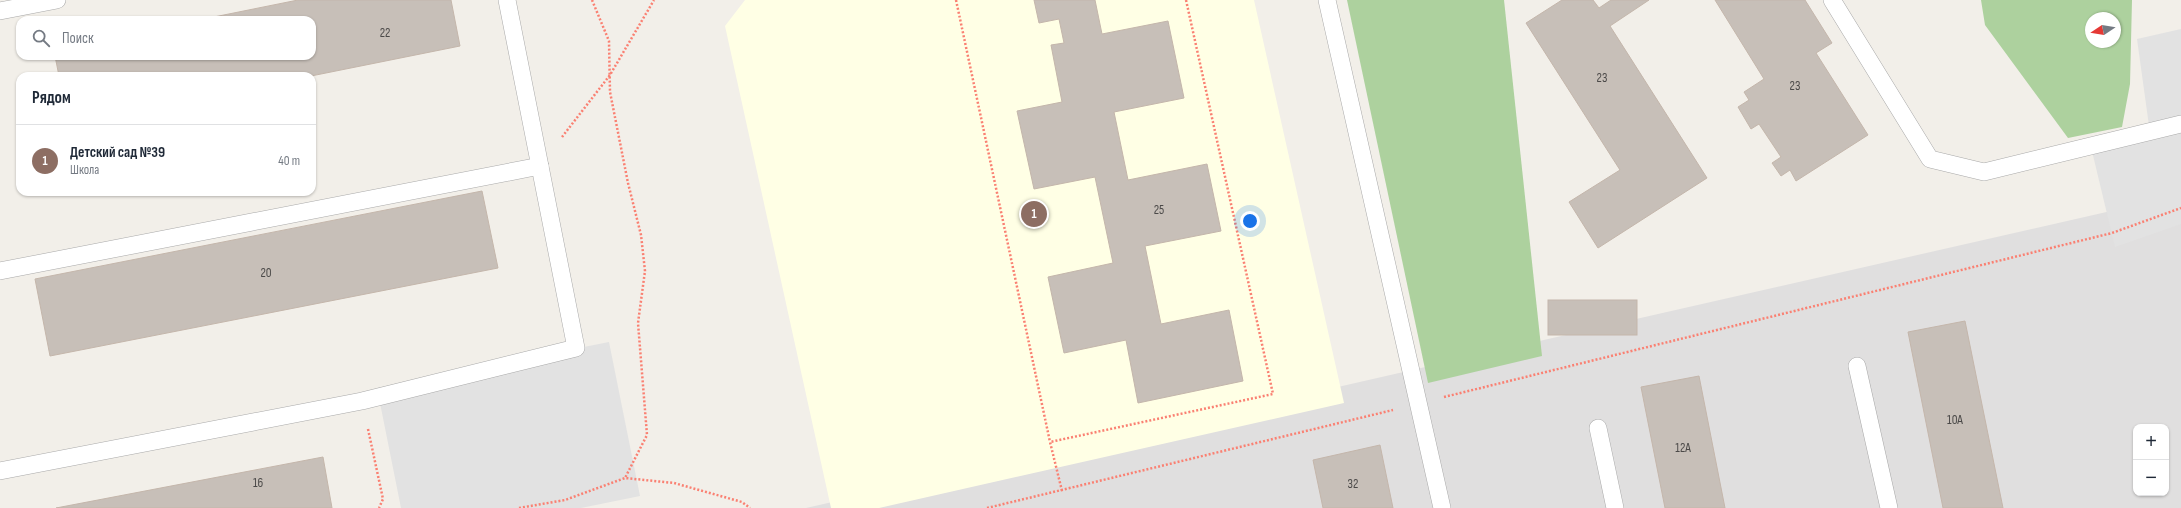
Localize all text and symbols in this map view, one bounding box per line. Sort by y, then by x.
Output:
north arrow [2085,12,2121,48]
search box [16,16,316,60]
house number: 22 [380,25,390,41]
icon: search [30,27,52,49]
text: Поиск [62,29,94,48]
house number: 23 [1597,70,1607,86]
house number: 23 [1790,78,1800,94]
text: Рядом [32,88,71,108]
text: Детский сад №39 [70,143,165,162]
text: 1 [42,153,48,169]
text: 40 m [278,153,300,169]
text: Школа [70,162,99,178]
pin: 1 [1021,199,1047,229]
house number: 25 [1154,202,1164,218]
your location [1240,211,1260,231]
house number: 20 [260,265,272,281]
house number: 10А [1947,412,1963,428]
map controls [2133,424,2169,496]
button: + [2133,424,2169,460]
house number: 12А [1675,440,1691,456]
button: − [2133,460,2169,496]
house number: 16 [253,475,263,491]
house number: 32 [1348,476,1358,492]

